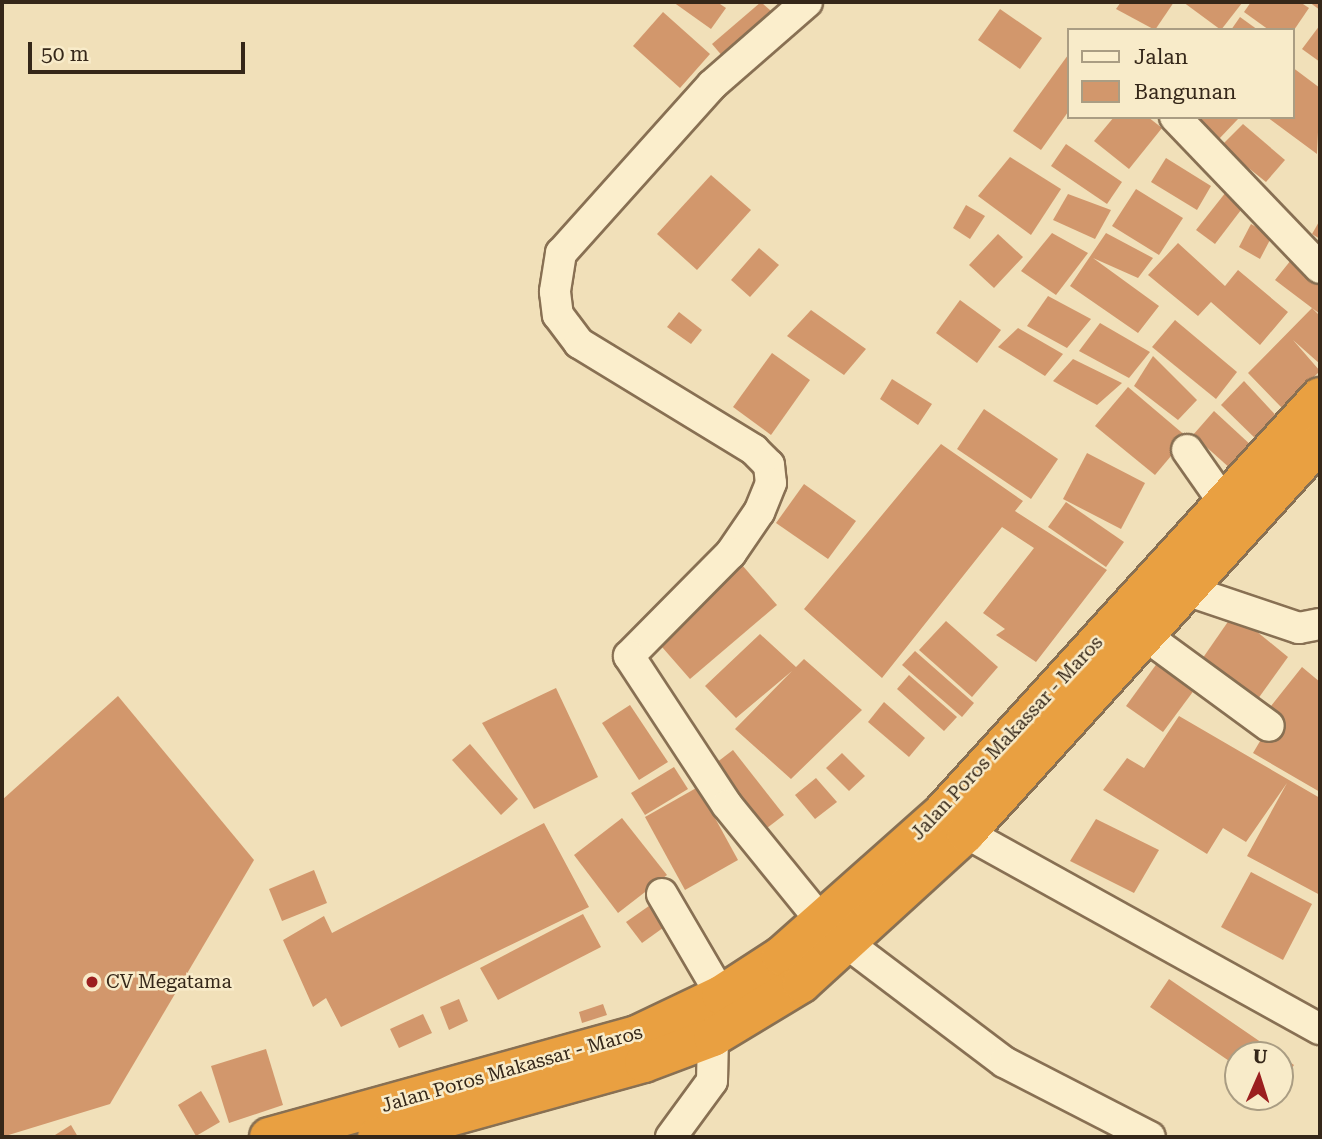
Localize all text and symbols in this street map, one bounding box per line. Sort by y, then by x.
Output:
scale bar [32,28,248,72]
legend [1066,28,1294,119]
text: 50 m [41,42,89,66]
text: Jalan [1134,45,1188,69]
text: Bangunan [1134,80,1236,104]
street label: Jalan Poros Makassar - Maros [906,631,1108,845]
place label: CV Megatama [106,971,232,993]
marker: CV Megatama [84,974,100,990]
street label: Jalan Poros Makassar - Maros [379,1021,645,1117]
north arrow [1224,1041,1294,1111]
text: U [1252,1045,1268,1068]

